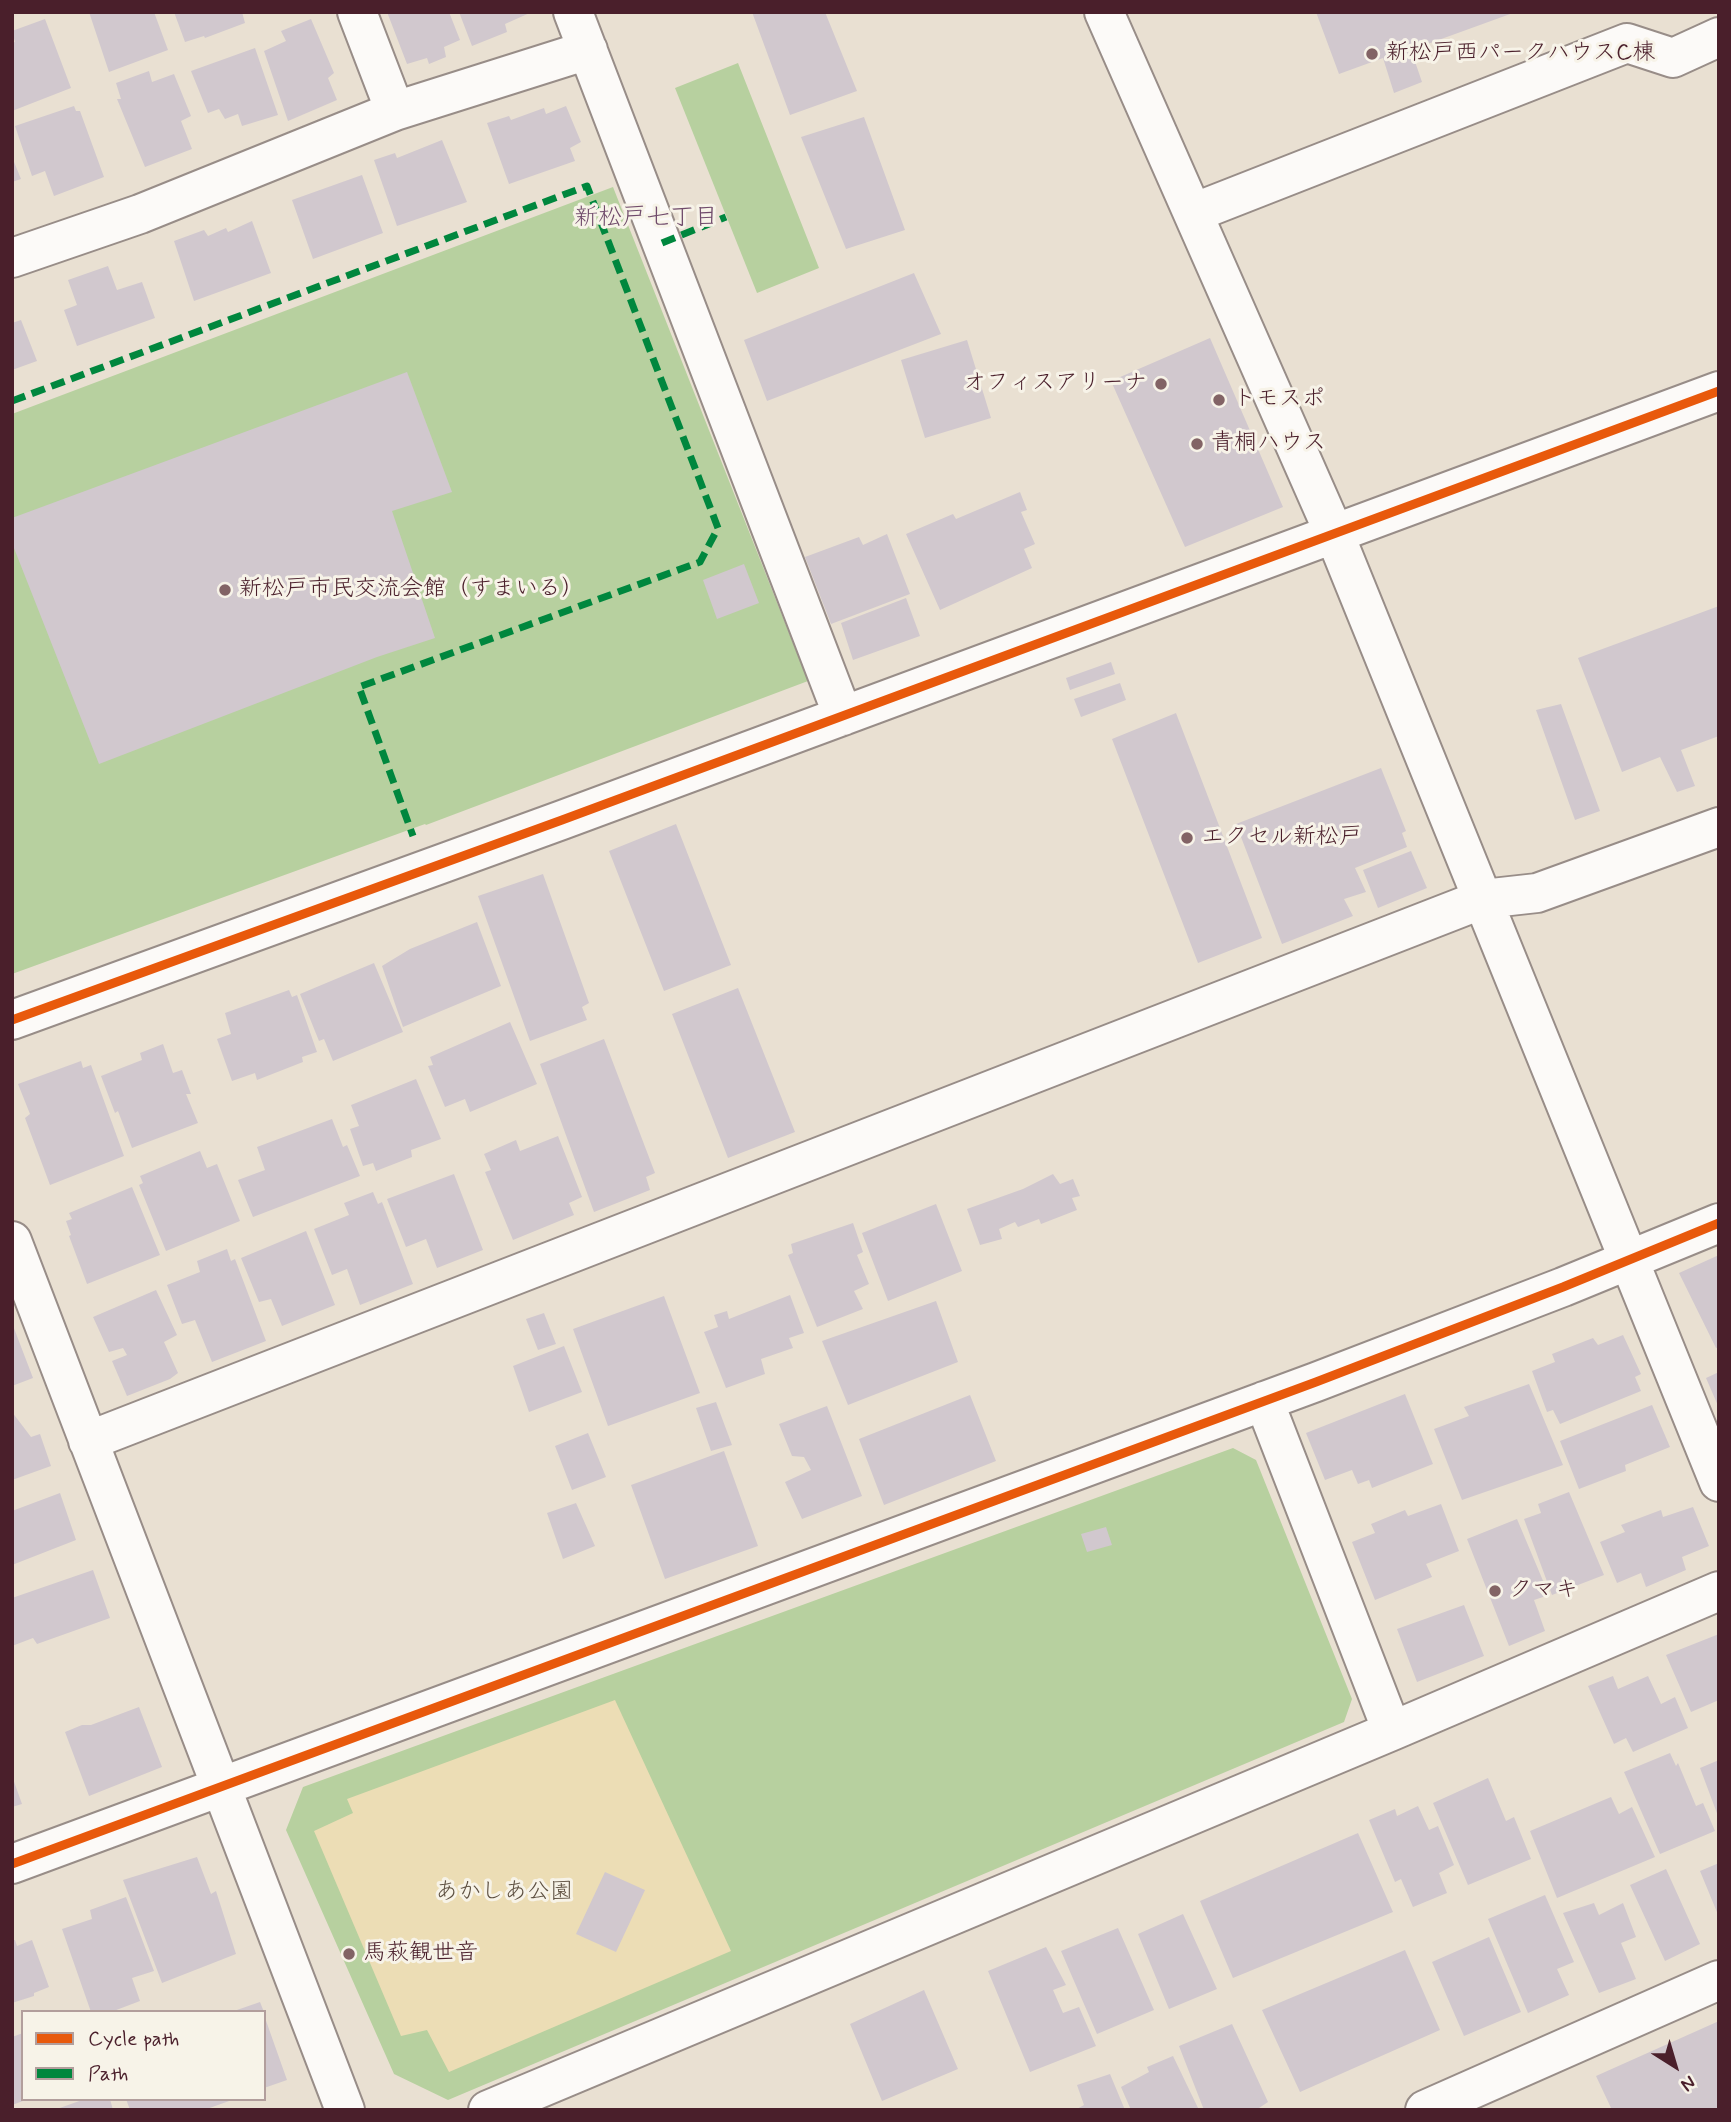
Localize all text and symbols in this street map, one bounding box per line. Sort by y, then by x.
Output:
place label: 新松戸西パークハウスC棟 [1386,40,1655,68]
marker: 新松戸西パークハウスC棟 [1364,46,1380,62]
district label: 新松戸七丁目 [574,205,718,233]
place label: オフィスアリーナ [963,370,1147,398]
marker: オフィスアリーナ [1153,376,1169,392]
place label: トモスポ [1233,386,1325,414]
marker: トモスポ [1211,392,1227,408]
place label: 青桐ハウス [1211,430,1326,458]
marker: 青桐ハウス [1189,436,1205,452]
place label: 新松戸市民交流会館（すまいる） [239,576,584,604]
marker: 新松戸市民交流会館（すまいる） [217,582,233,598]
place label: エクセル新松戸 [1201,824,1362,852]
marker: エクセル新松戸 [1179,830,1195,846]
place label: クマキ [1509,1577,1578,1605]
marker: クマキ [1487,1583,1503,1599]
park label: あかしあ公園 [435,1879,573,1907]
place label: 馬萩観世音 [363,1940,478,1968]
marker: 馬萩観世音 [341,1946,357,1962]
legend [21,2010,266,2101]
text: Cycle path [88,2025,179,2053]
north arrow [1640,2031,1710,2101]
text: Path [88,2060,128,2088]
text: N [1675,2069,1701,2097]

